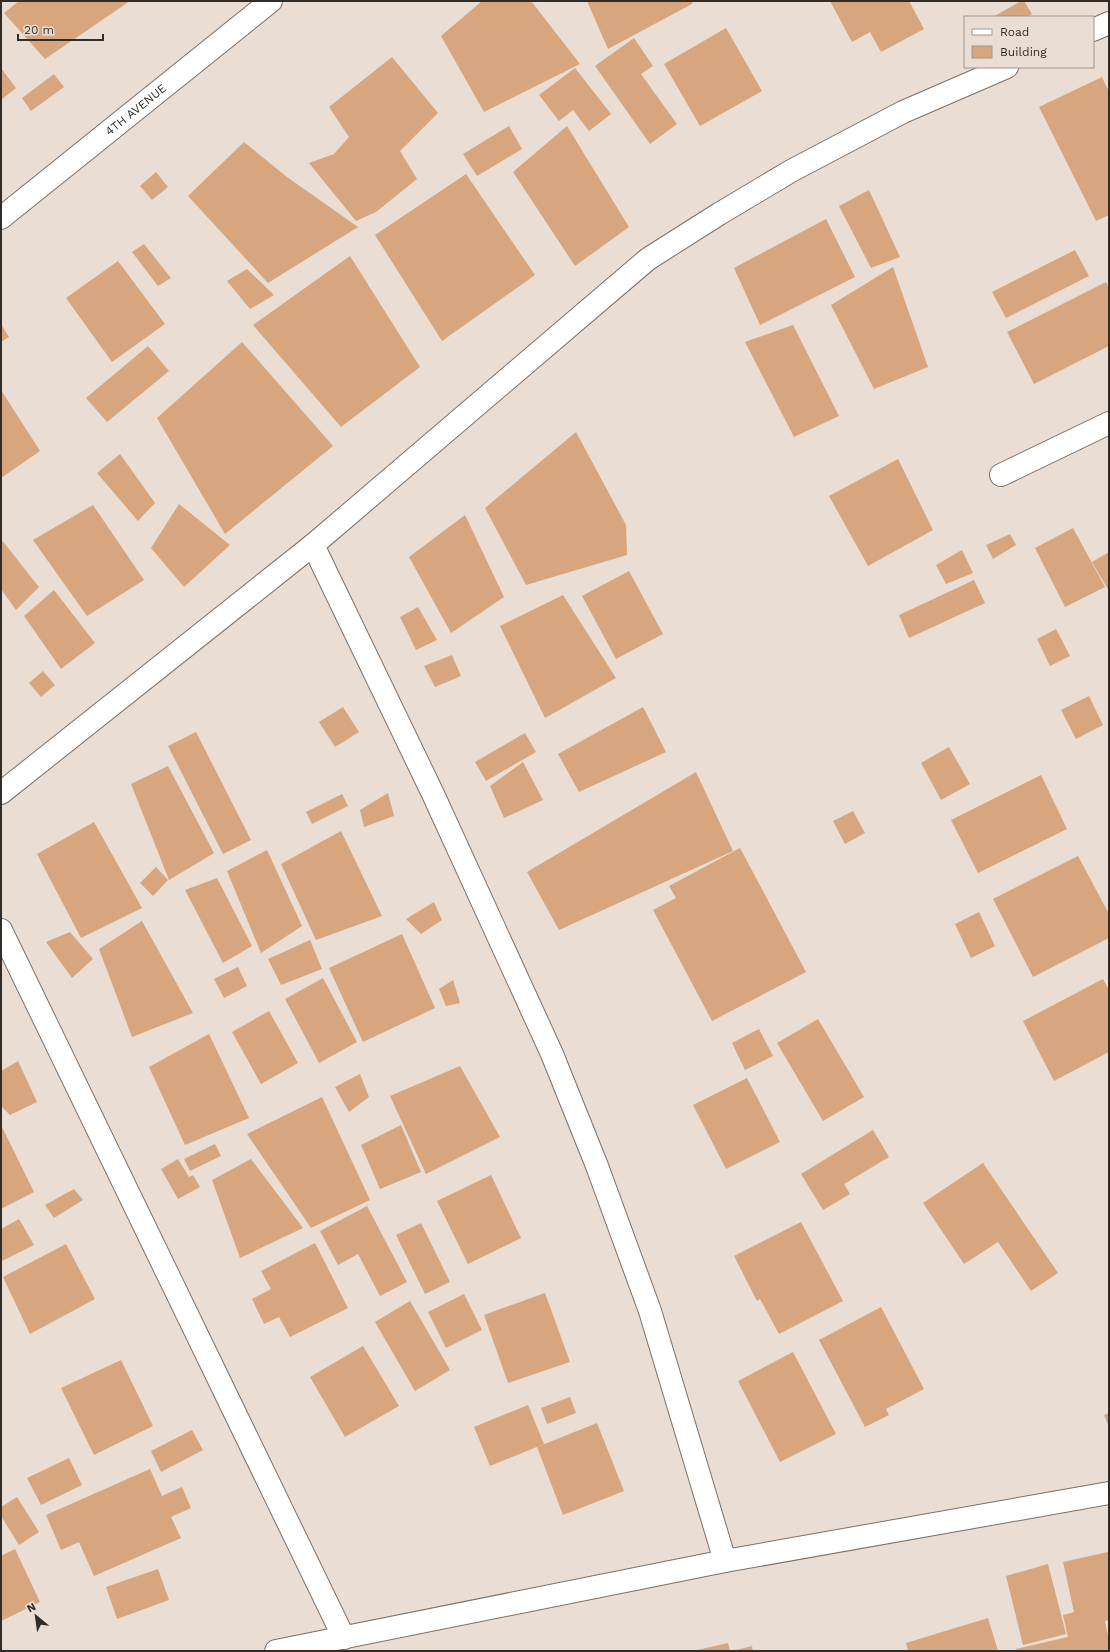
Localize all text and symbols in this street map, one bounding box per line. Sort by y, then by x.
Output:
scale bar [18,16,103,42]
legend [964,16,1094,68]
text: 20 m [24,23,54,37]
text: Road [1000,25,1029,39]
text: Building [1000,45,1047,59]
street label: 4TH AVENUE [102,81,169,138]
north arrow [16,1596,56,1636]
text: N [25,1600,38,1615]

